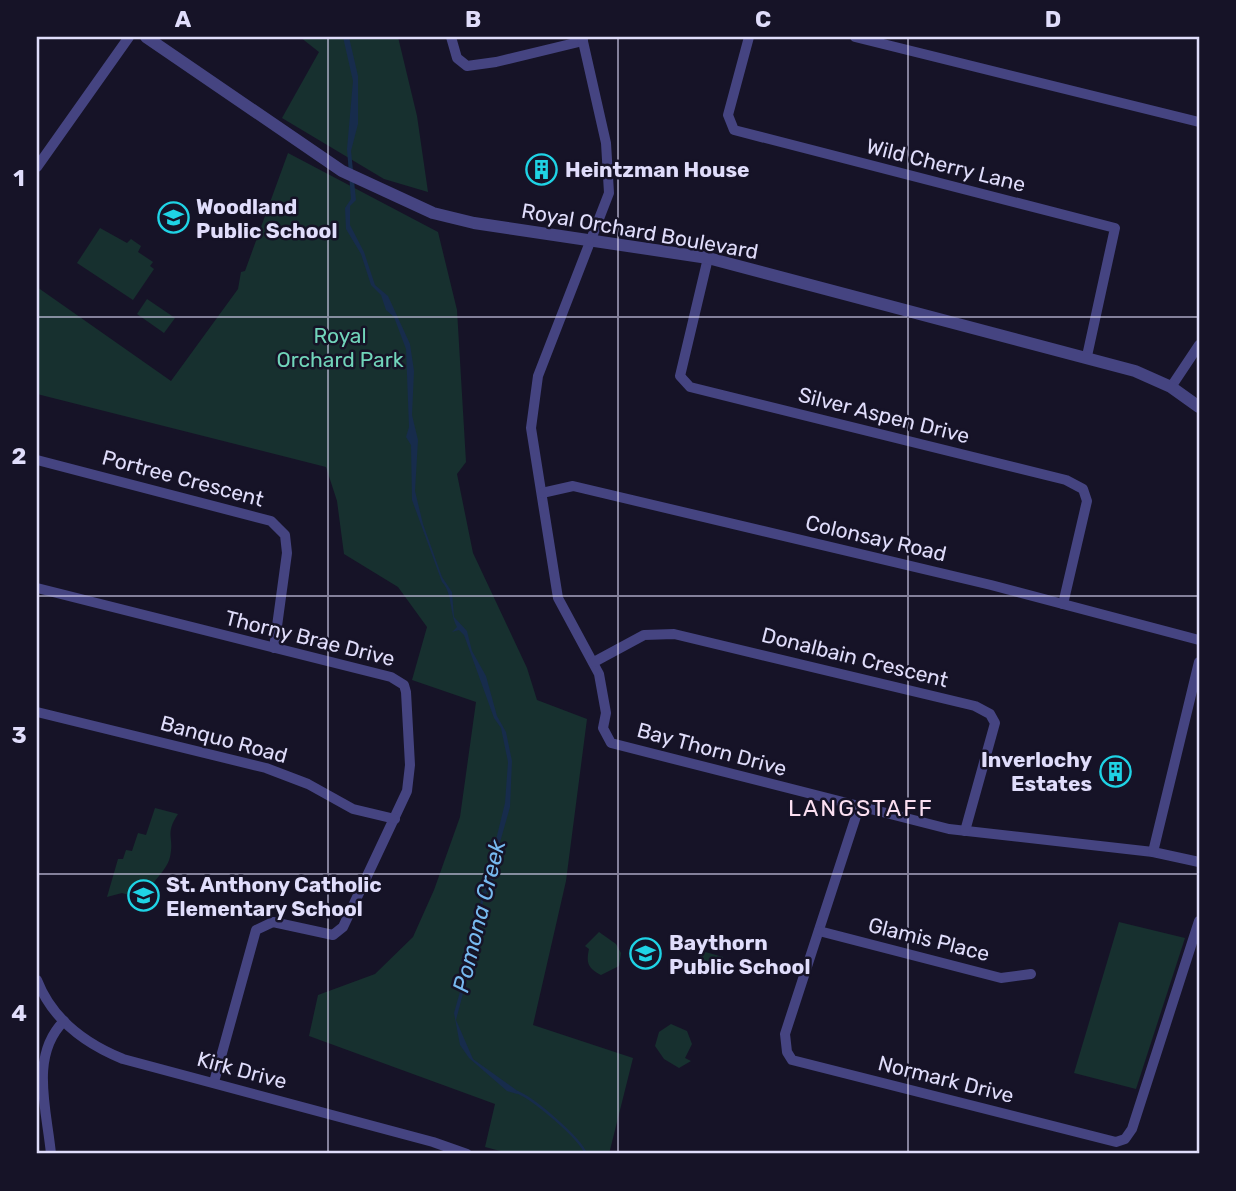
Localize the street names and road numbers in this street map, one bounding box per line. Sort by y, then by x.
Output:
street label: Wild Cherry Lane [864,133,1028,197]
street label: Royal Orchard Boulevard [520,198,760,264]
street label: Silver Aspen Drive [796,382,972,448]
street label: Portree Crescent [99,444,267,512]
street label: Colonsay Road [803,510,949,566]
street label: Thorny Brae Drive [223,605,397,671]
street label: Donalbain Crescent [759,622,951,692]
street label: Banquo Road [158,710,290,768]
street label: Bay Thorn Drive [634,717,790,781]
street label: Glamis Place [866,912,992,966]
street label: Kirk Drive [194,1046,290,1094]
street label: Normark Drive [875,1050,1017,1108]

